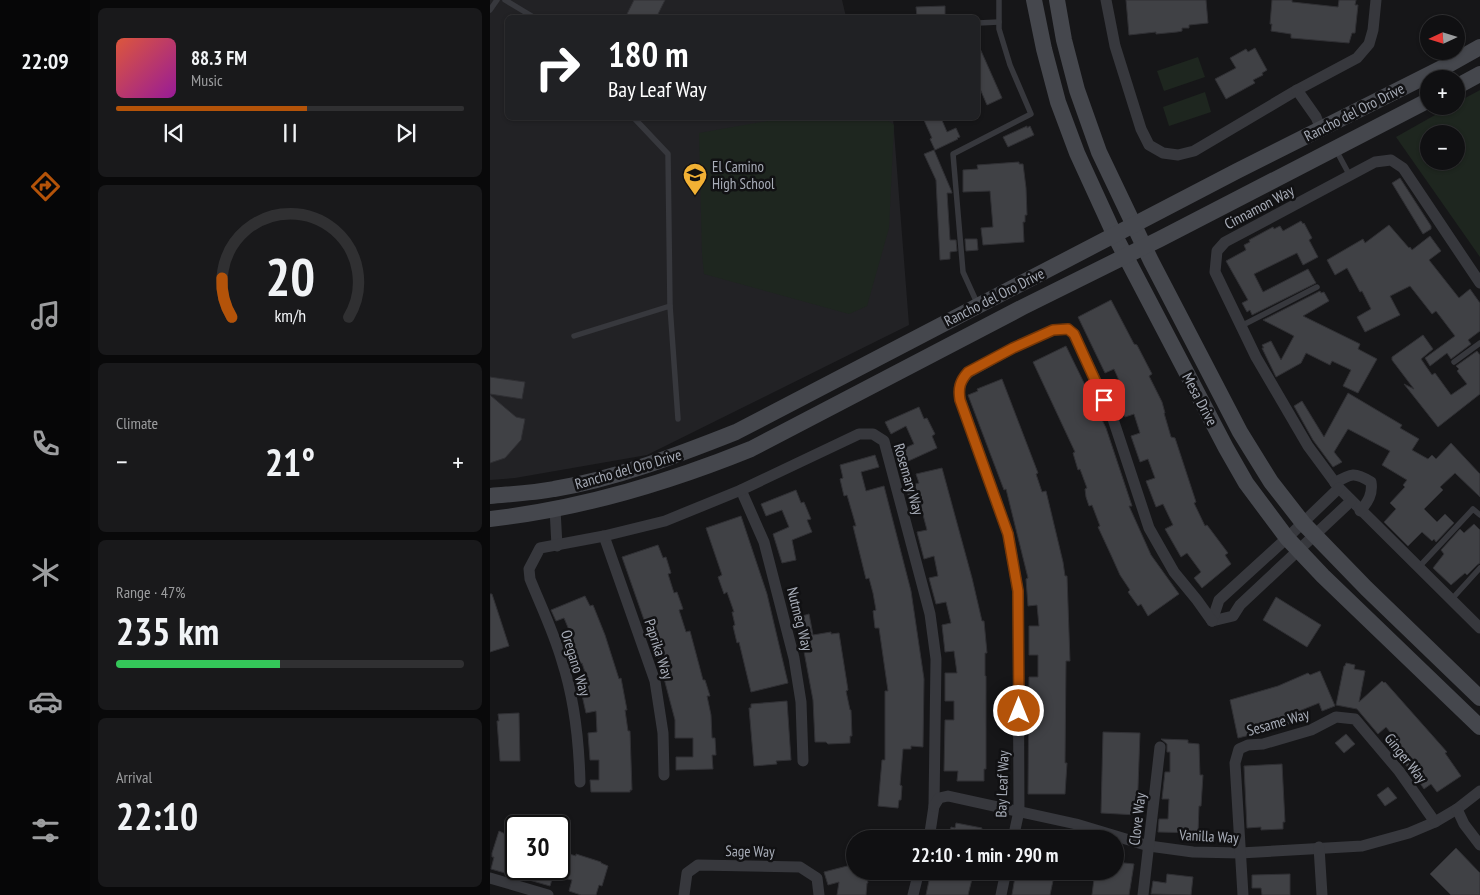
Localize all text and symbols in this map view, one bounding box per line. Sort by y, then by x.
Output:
north arrow [1420,15,1465,60]
map controls [1420,15,1465,170]
text: 180 m [608,31,689,77]
icon: right [525,35,590,100]
text: 88.3 FM [191,46,247,70]
text: 22:09 [21,47,69,75]
text: Music [191,70,223,90]
button: + [1420,70,1465,115]
text: Bay Leaf Way [608,75,707,103]
street label: Rancho del Oro Drive [1301,79,1407,145]
icon: previous [160,119,188,147]
icon: pause [276,119,304,147]
icon: next [392,119,420,147]
button: − [1420,125,1465,170]
place label: El Camino High School [712,157,775,193]
school or university icon: El Camino High School [682,162,708,196]
icon: directions [28,169,63,204]
street label: Cinnamon Way [1221,181,1297,233]
text: 20 [265,243,315,310]
street label: Rancho del Oro Drive [941,264,1047,330]
icon: music [28,298,63,333]
text: km/h [274,304,306,327]
street label: Mesa Drive [1178,369,1222,429]
pin [1083,379,1125,421]
icon: arrive [1090,386,1118,414]
text: Climate [116,413,158,433]
icon: phone [28,426,63,461]
text: 21° [265,437,315,486]
street label: Rosemary Way [890,441,928,517]
text: − [116,443,128,480]
text: + [452,443,464,480]
street label: Rancho del Oro Drive [573,445,683,493]
icon: climate [28,555,63,590]
text: Range · 47% [116,582,185,602]
street label: Nutmeg Way [783,585,817,653]
text: 235 km [116,606,219,655]
street label: Paprika Way [640,616,678,682]
street label: Oregano Way [557,628,595,699]
icon: car [28,684,63,719]
position arrow [992,684,1044,736]
street label: Sesame Way [1245,704,1312,740]
street label: Ginger Way [1381,729,1432,787]
street label: Bay Leaf Way [991,750,1013,818]
text: Arrival [116,767,152,787]
text: 22:10 [116,791,198,840]
street label: Clove Way [1124,791,1150,846]
icon: filters [28,813,63,848]
speed limit sign: 30 [505,815,570,880]
street label: Vanilla Way [1178,825,1239,847]
street label: Sage Way [725,841,775,861]
text: 22:10 · 1 min · 290 m [912,843,1058,867]

